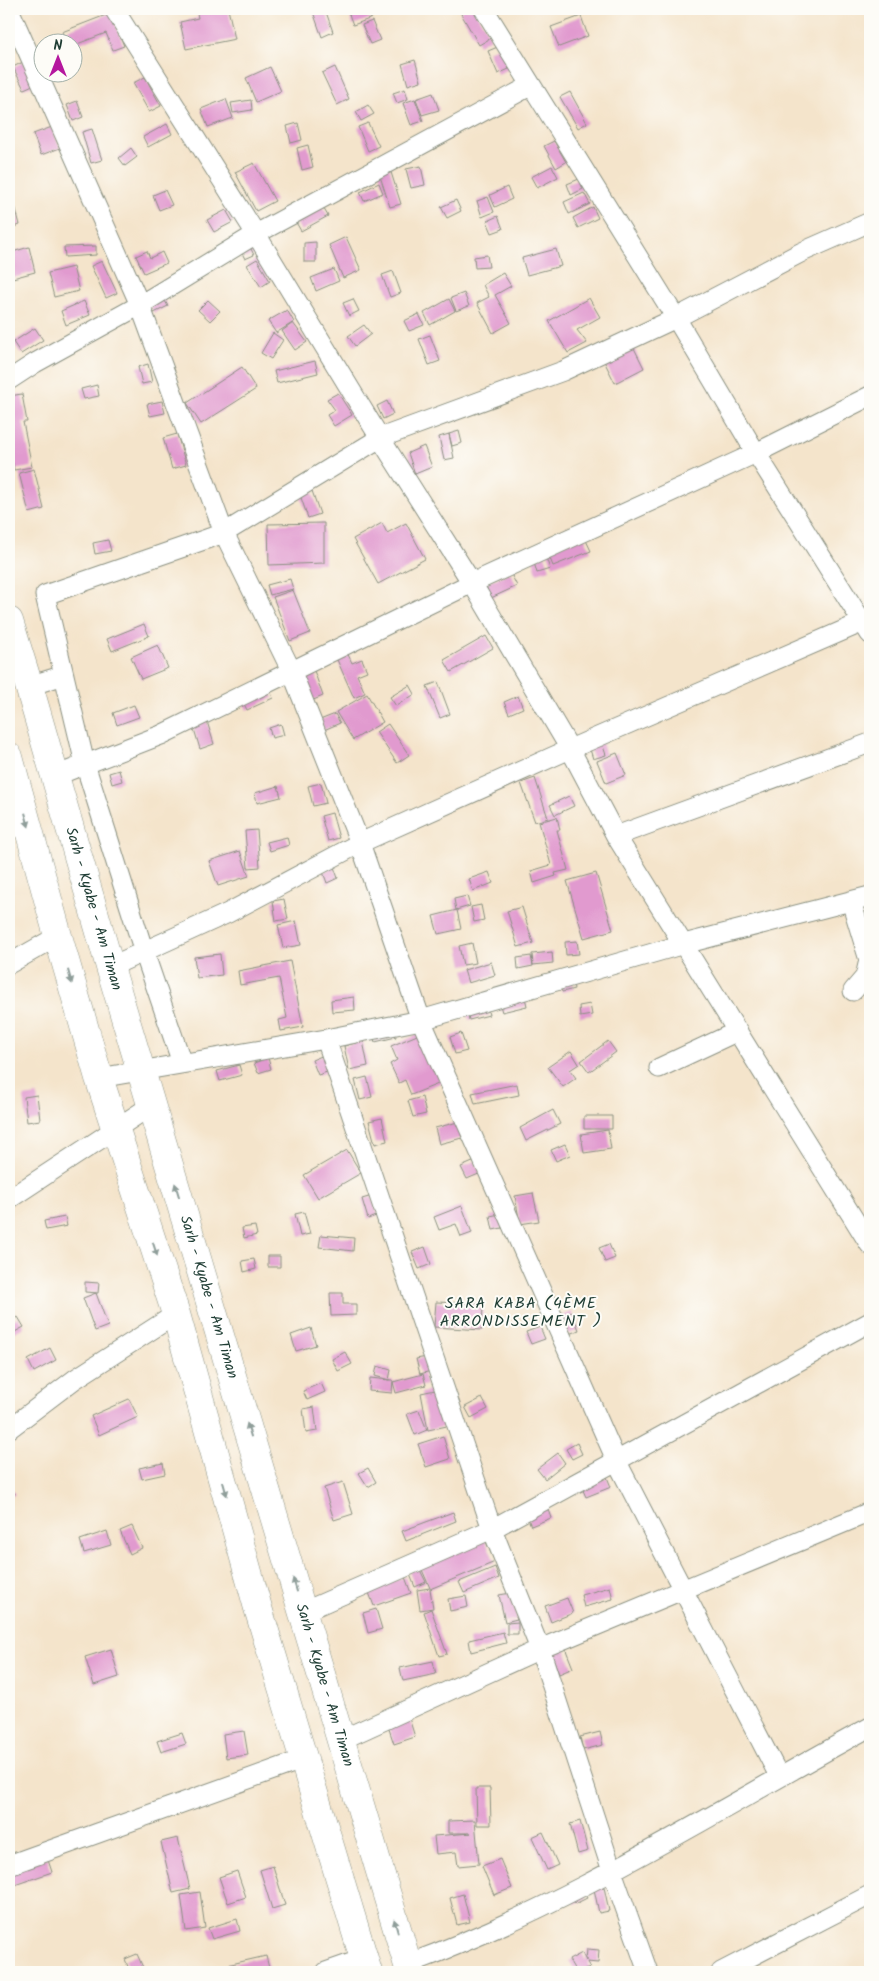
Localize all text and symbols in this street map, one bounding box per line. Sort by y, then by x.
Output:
north arrow [32,32,82,82]
text: N [54,35,63,57]
one-way arrow [23,813,31,828]
street label: Sarh - Kyabe - Am Timan [58,824,128,994]
one-way arrow [66,970,74,985]
one-way arrow [173,1182,181,1197]
street label: Sarh - Kyabe - Am Timan [173,1213,244,1382]
one-way arrow [151,1242,159,1257]
district label: SARA KABA (4ÈME ARRONDISSEMENT ) [440,1291,602,1334]
one-way arrow [244,1422,252,1437]
one-way arrow [221,1481,229,1497]
one-way arrow [290,1578,298,1593]
street label: Sarh - Kyabe - Am Timan [289,1601,360,1770]
one-way arrow [392,1918,400,1933]

